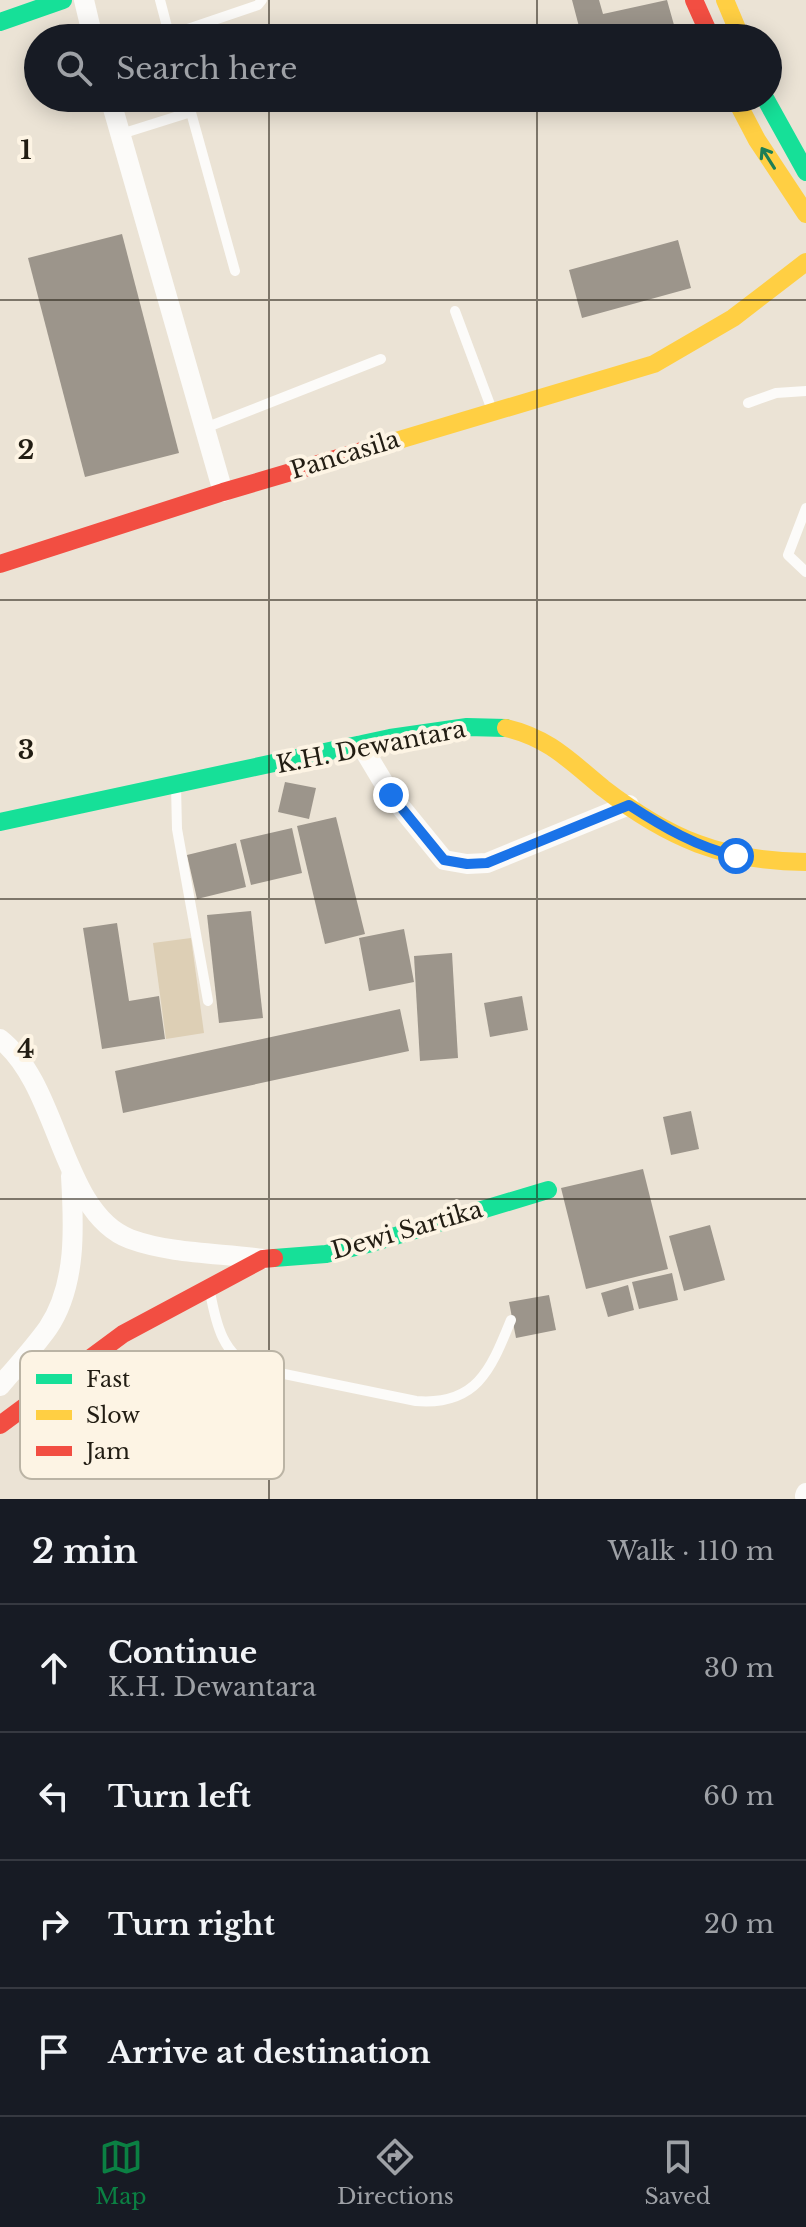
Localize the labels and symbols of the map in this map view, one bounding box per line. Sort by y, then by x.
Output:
text: 1 [20,134,32,166]
one-way arrow [759,147,775,170]
street label: Pancasila [287,424,403,485]
text: 2 [18,434,34,466]
street label: K.H. Dewantara [274,714,469,779]
text: 3 [18,734,34,766]
route end [373,777,409,813]
route start [718,838,754,874]
text: 4 [17,1033,35,1065]
street label: Dewi Sartika [328,1194,486,1265]
legend [20,1351,284,1479]
text: Fast [86,1366,131,1393]
text: Slow [86,1402,140,1429]
text: Jam [83,1438,130,1465]

